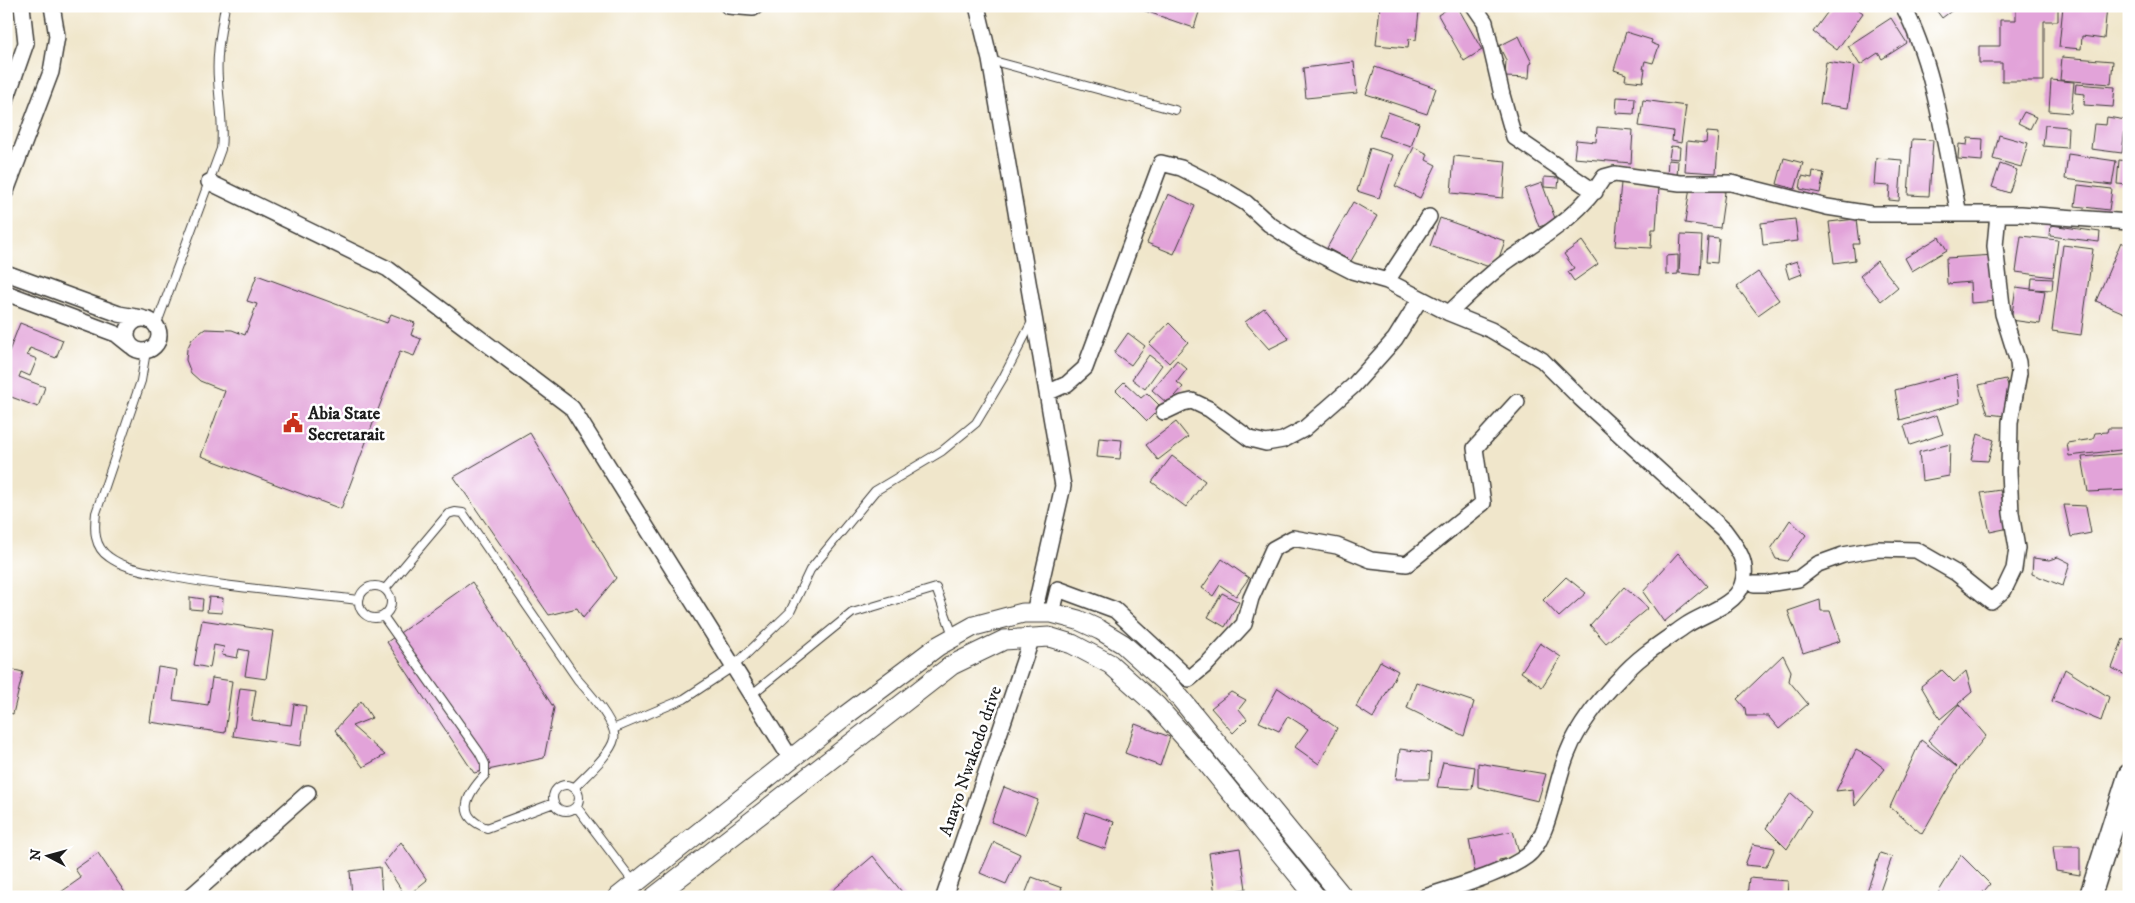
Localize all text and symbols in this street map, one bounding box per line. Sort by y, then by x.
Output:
place label: Abia State Secretarait [307,403,385,446]
public building icon: Abia State Secretarait [282,412,304,434]
street label: Anayo Nwakodo drive [935,683,1007,840]
north arrow [22,830,72,880]
text: N [27,848,46,861]

